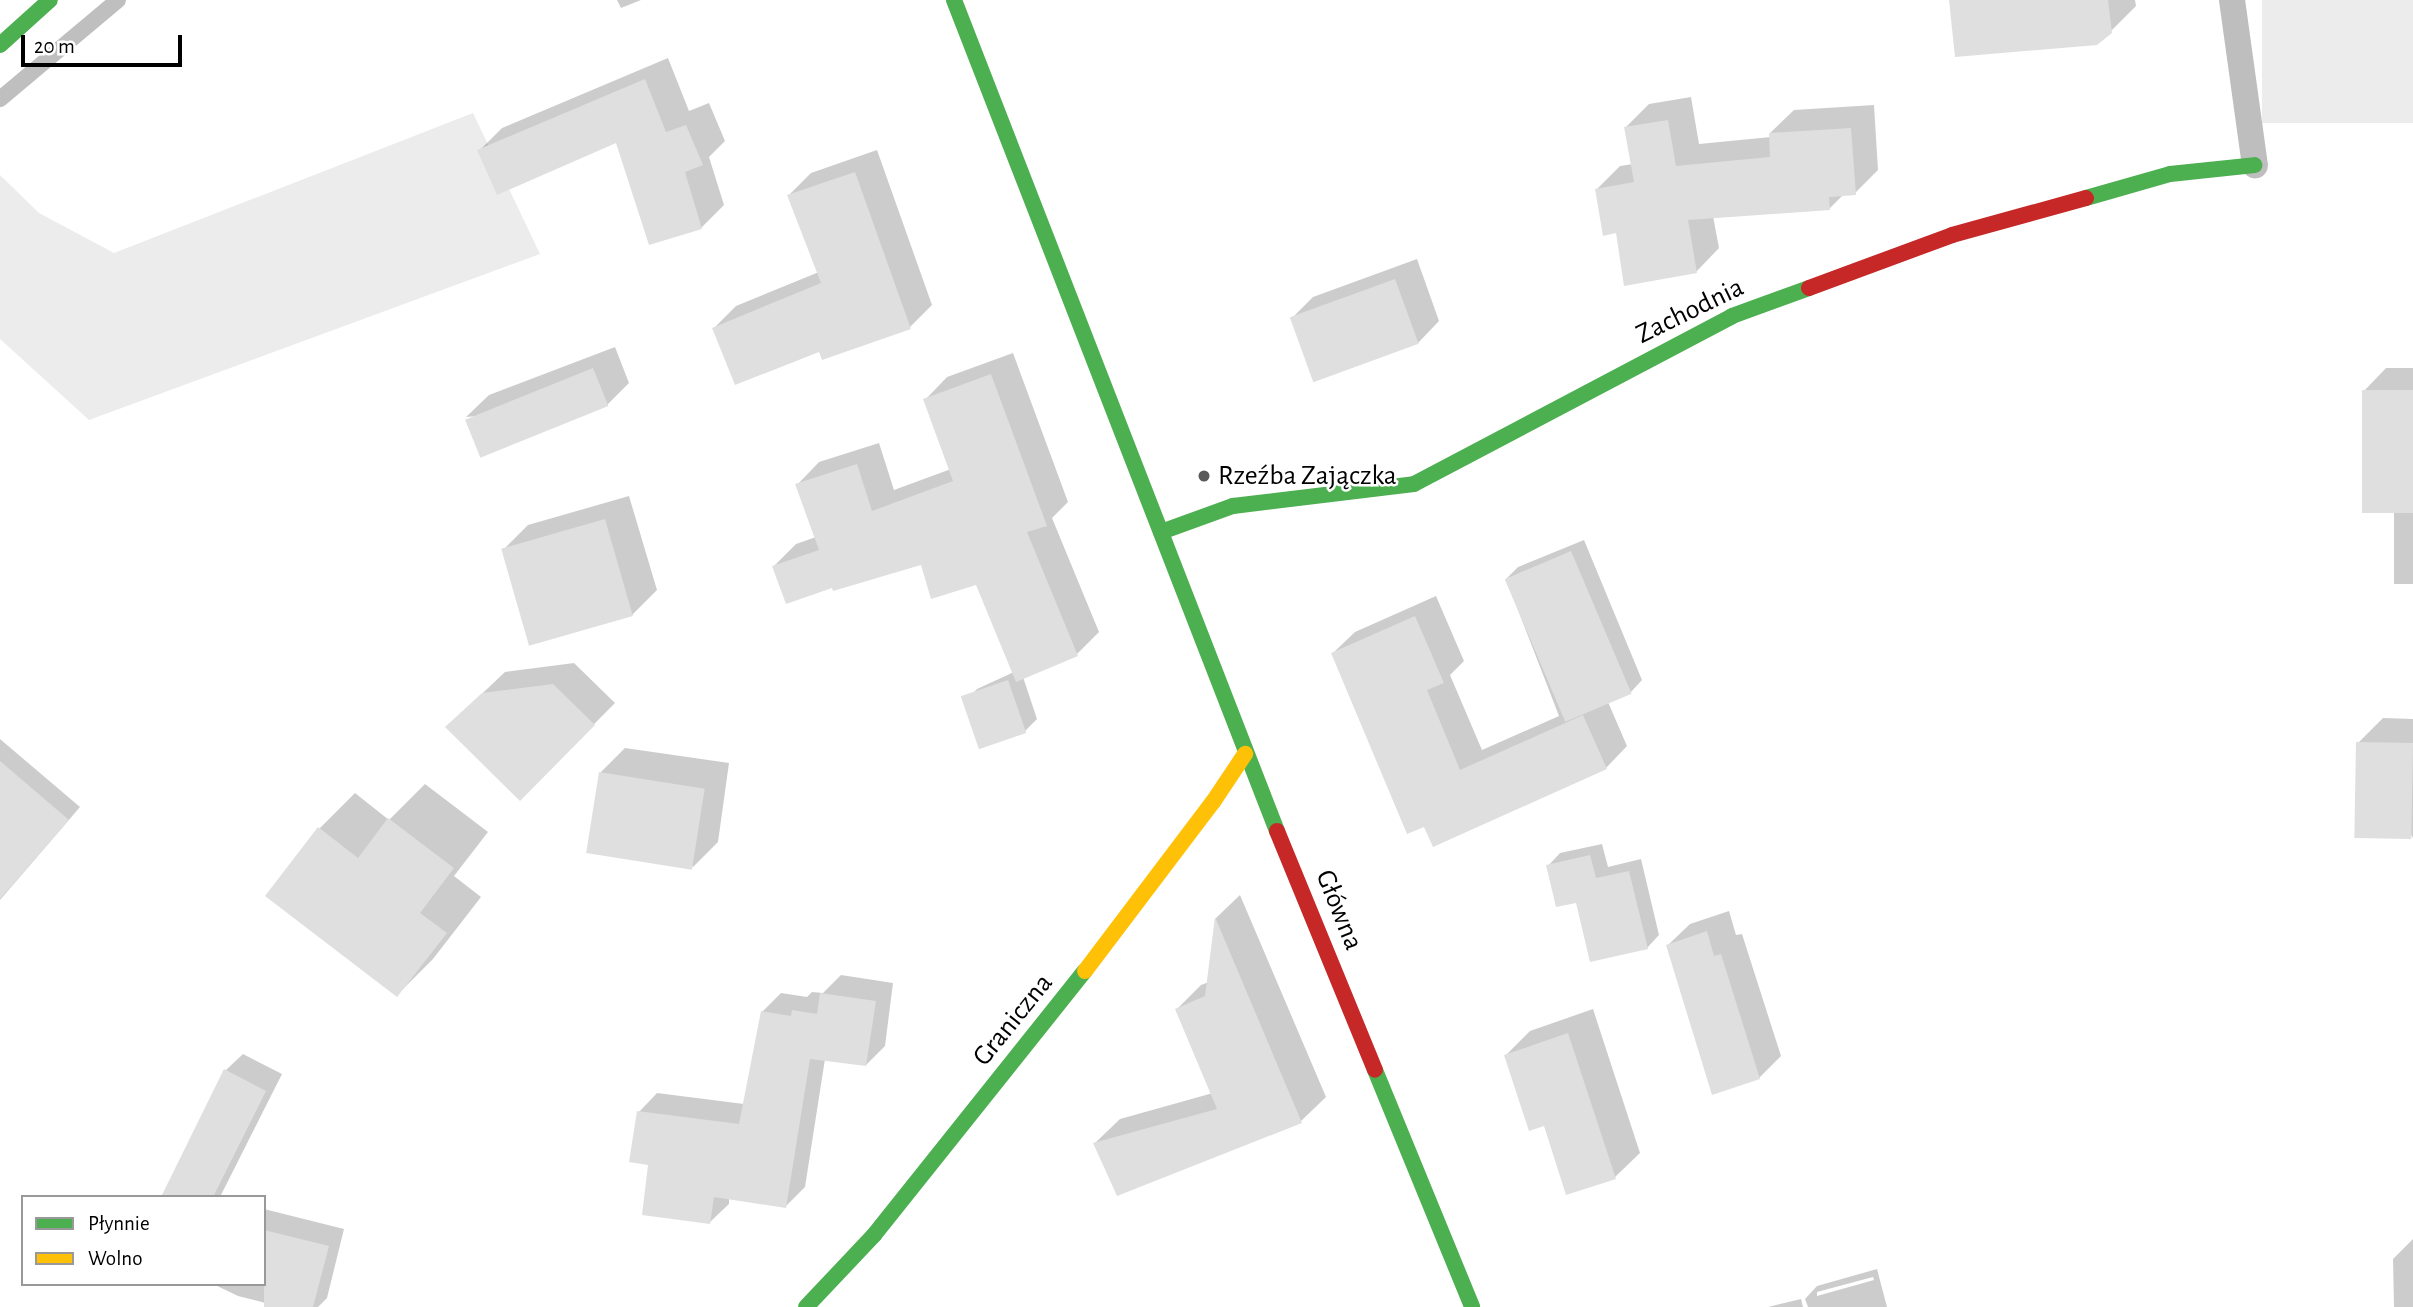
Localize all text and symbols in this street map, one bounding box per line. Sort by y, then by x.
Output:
scale bar [24,21,186,65]
text: 20 m [34,36,75,57]
street label: Zachodnia [1631,271,1749,351]
place label: Rzeźba Zajączka [1218,459,1397,493]
marker: Rzeźba Zajączka [1196,468,1212,484]
street label: Główna [1308,865,1370,955]
street label: Graniczna [966,967,1060,1073]
legend [21,1195,266,1286]
text: Płynnie [88,1213,150,1234]
text: Wolno [88,1248,142,1269]

